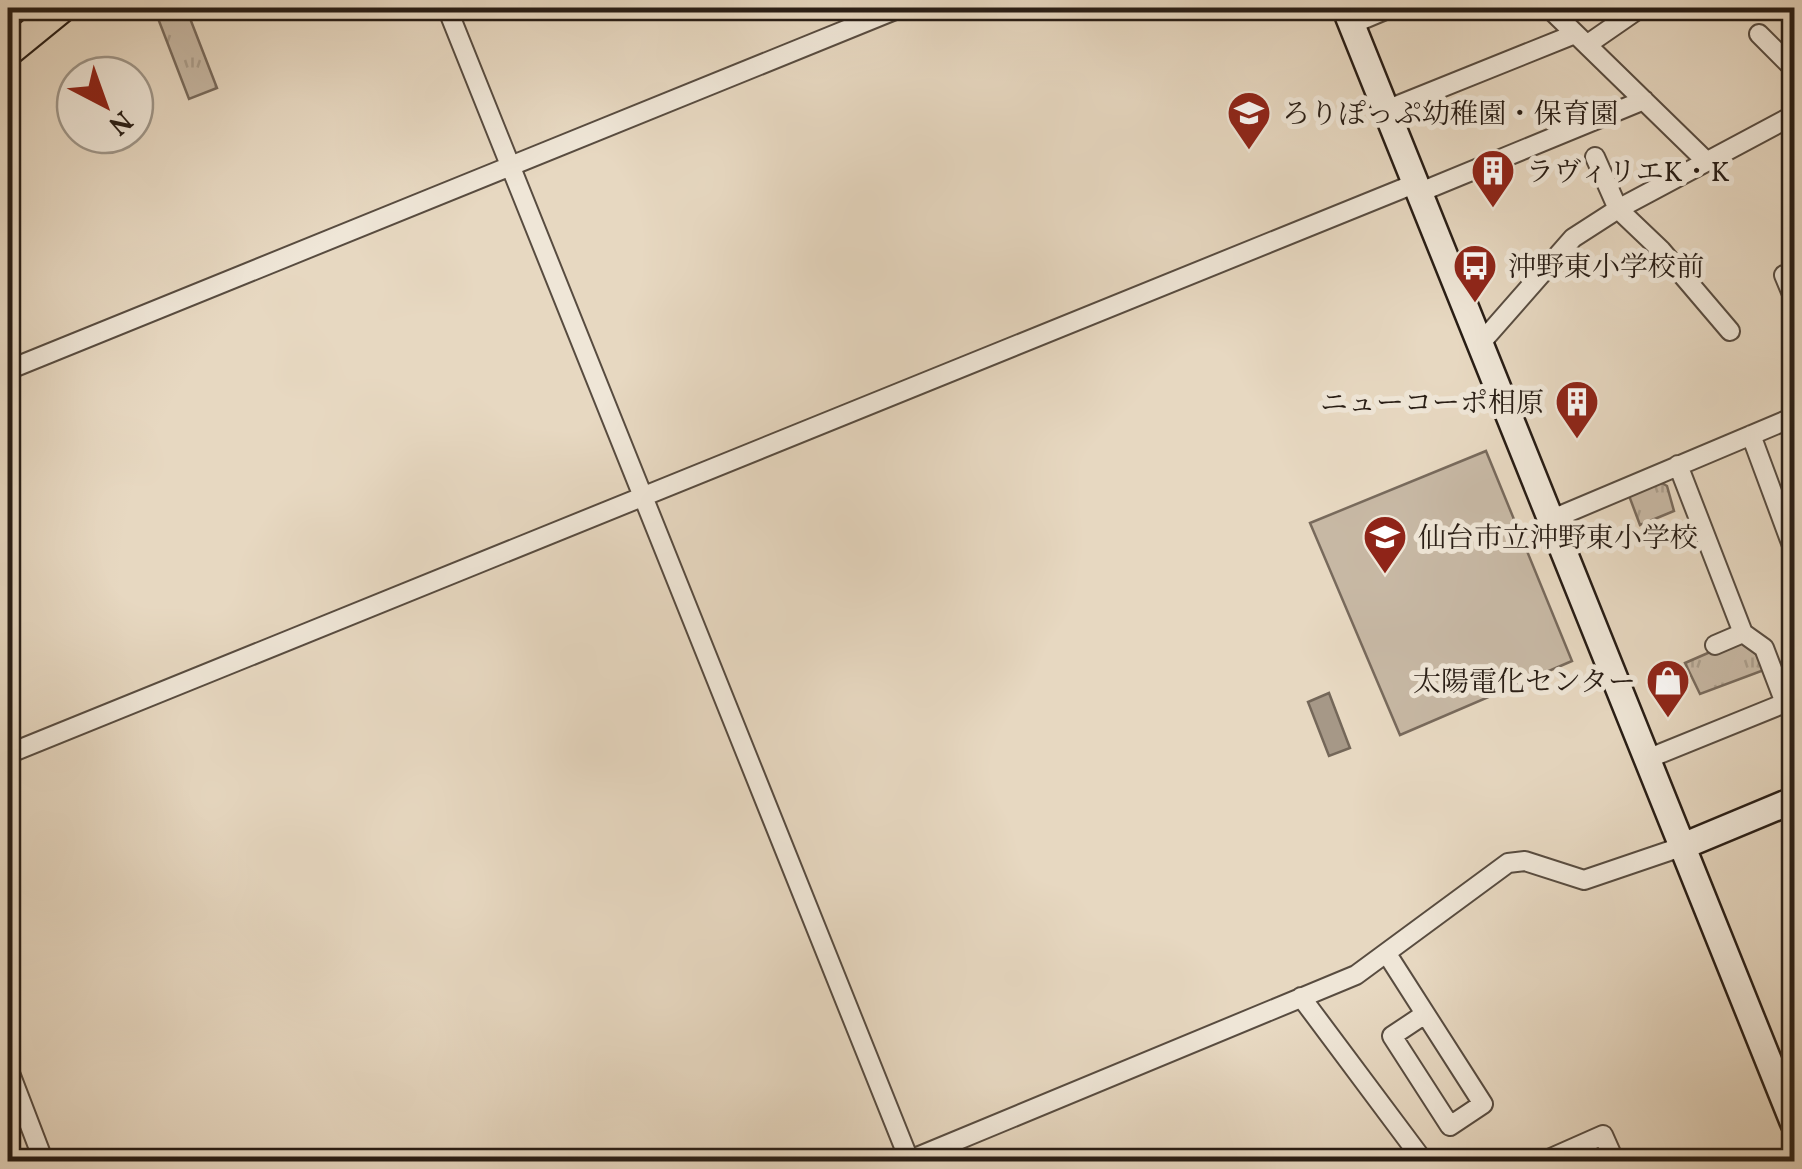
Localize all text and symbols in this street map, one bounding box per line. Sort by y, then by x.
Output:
north arrow [55,55,155,155]
school or university icon: ろりぽっぷ幼稚園・保育園 [1226,90,1272,151]
place label: ろりぽっぷ幼稚園・保育園 [1282,96,1618,135]
text: N [99,101,140,143]
building icon: ラヴィリエK・K [1470,148,1516,209]
place label: ラヴィリエK・K [1526,154,1730,193]
bus stop icon: 沖野東小学校前 [1452,243,1498,304]
place label: 沖野東小学校前 [1508,249,1704,288]
building icon: ニューコーポ相原 [1554,379,1600,440]
place label: ニューコーポ相原 [1320,385,1544,424]
school or university icon: 仙台市立沖野東小学校 [1362,514,1408,575]
place label: 仙台市立沖野東小学校 [1418,520,1698,559]
shop icon: 太陽電化センター [1645,658,1691,719]
place label: 太陽電化センター [1413,664,1636,703]

